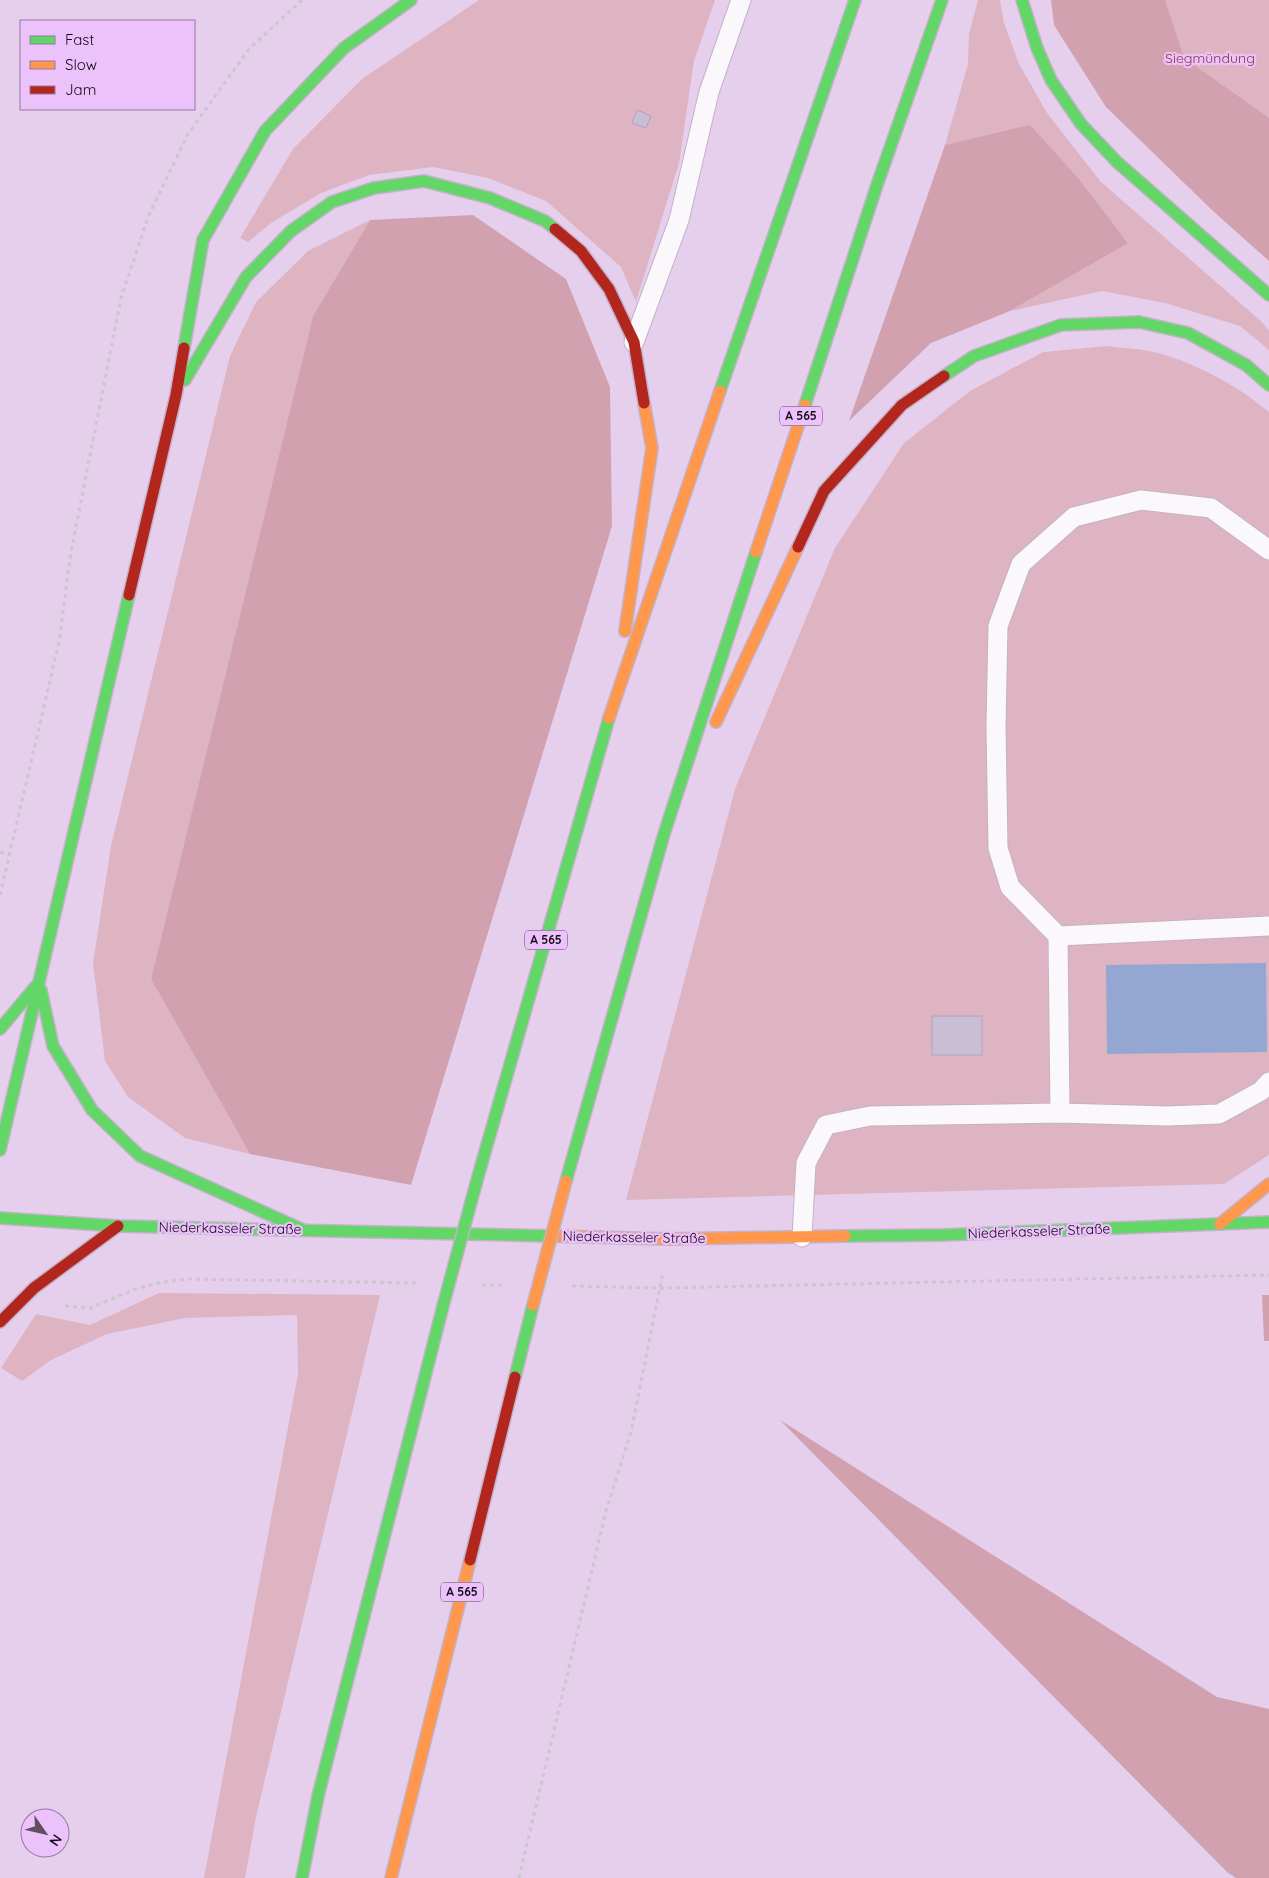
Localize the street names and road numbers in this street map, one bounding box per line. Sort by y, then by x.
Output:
road number: A 565 [780,406,822,426]
road number: A 565 [525,930,567,950]
street label: Niederkasseler Straße [158,1218,302,1238]
street label: Niederkasseler Straße [967,1220,1111,1242]
street label: Niederkasseler Straße [562,1227,706,1247]
road number: A 565 [441,1582,483,1601]

